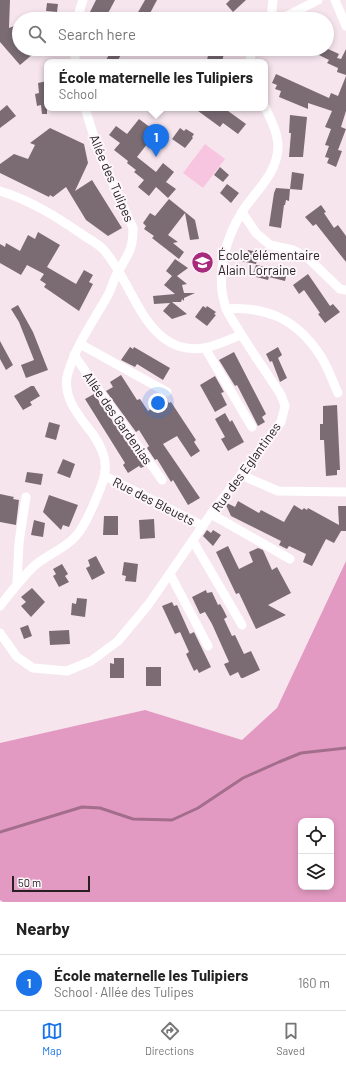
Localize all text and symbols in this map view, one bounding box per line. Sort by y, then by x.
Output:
search box [12,12,334,56]
icon: search [26,23,48,45]
text: Search here [58,25,136,43]
popup [44,59,268,111]
text: École maternelle les Tulipiers [59,68,253,86]
text: School [59,86,97,102]
pin: 1 [143,124,169,157]
street label: Allée des Tulipes [86,132,138,224]
place label: École élémentaire Alain Lorraine [218,247,320,278]
school or university icon: École élémentaire Alain Lorraine [189,249,215,275]
street label: Allée des Gardenias [80,369,156,467]
your location [148,393,168,413]
street label: Rue des Eglantines [208,419,284,515]
street label: Rue des Bleuets [110,473,198,529]
map controls [298,818,334,890]
button: locate [298,818,334,854]
button: layers [298,854,334,890]
scale bar [12,874,90,893]
text: 50 m [18,876,41,889]
text: Nearby [16,918,70,938]
text: École maternelle les Tulipiers [54,966,248,984]
text: 1 [27,975,31,991]
text: 160 m [298,975,330,991]
text: School · Allée des Tulipes [54,984,194,1000]
tab: Map [41,1020,63,1057]
tab: Directions [145,1020,194,1057]
tab: Saved [276,1020,305,1057]

